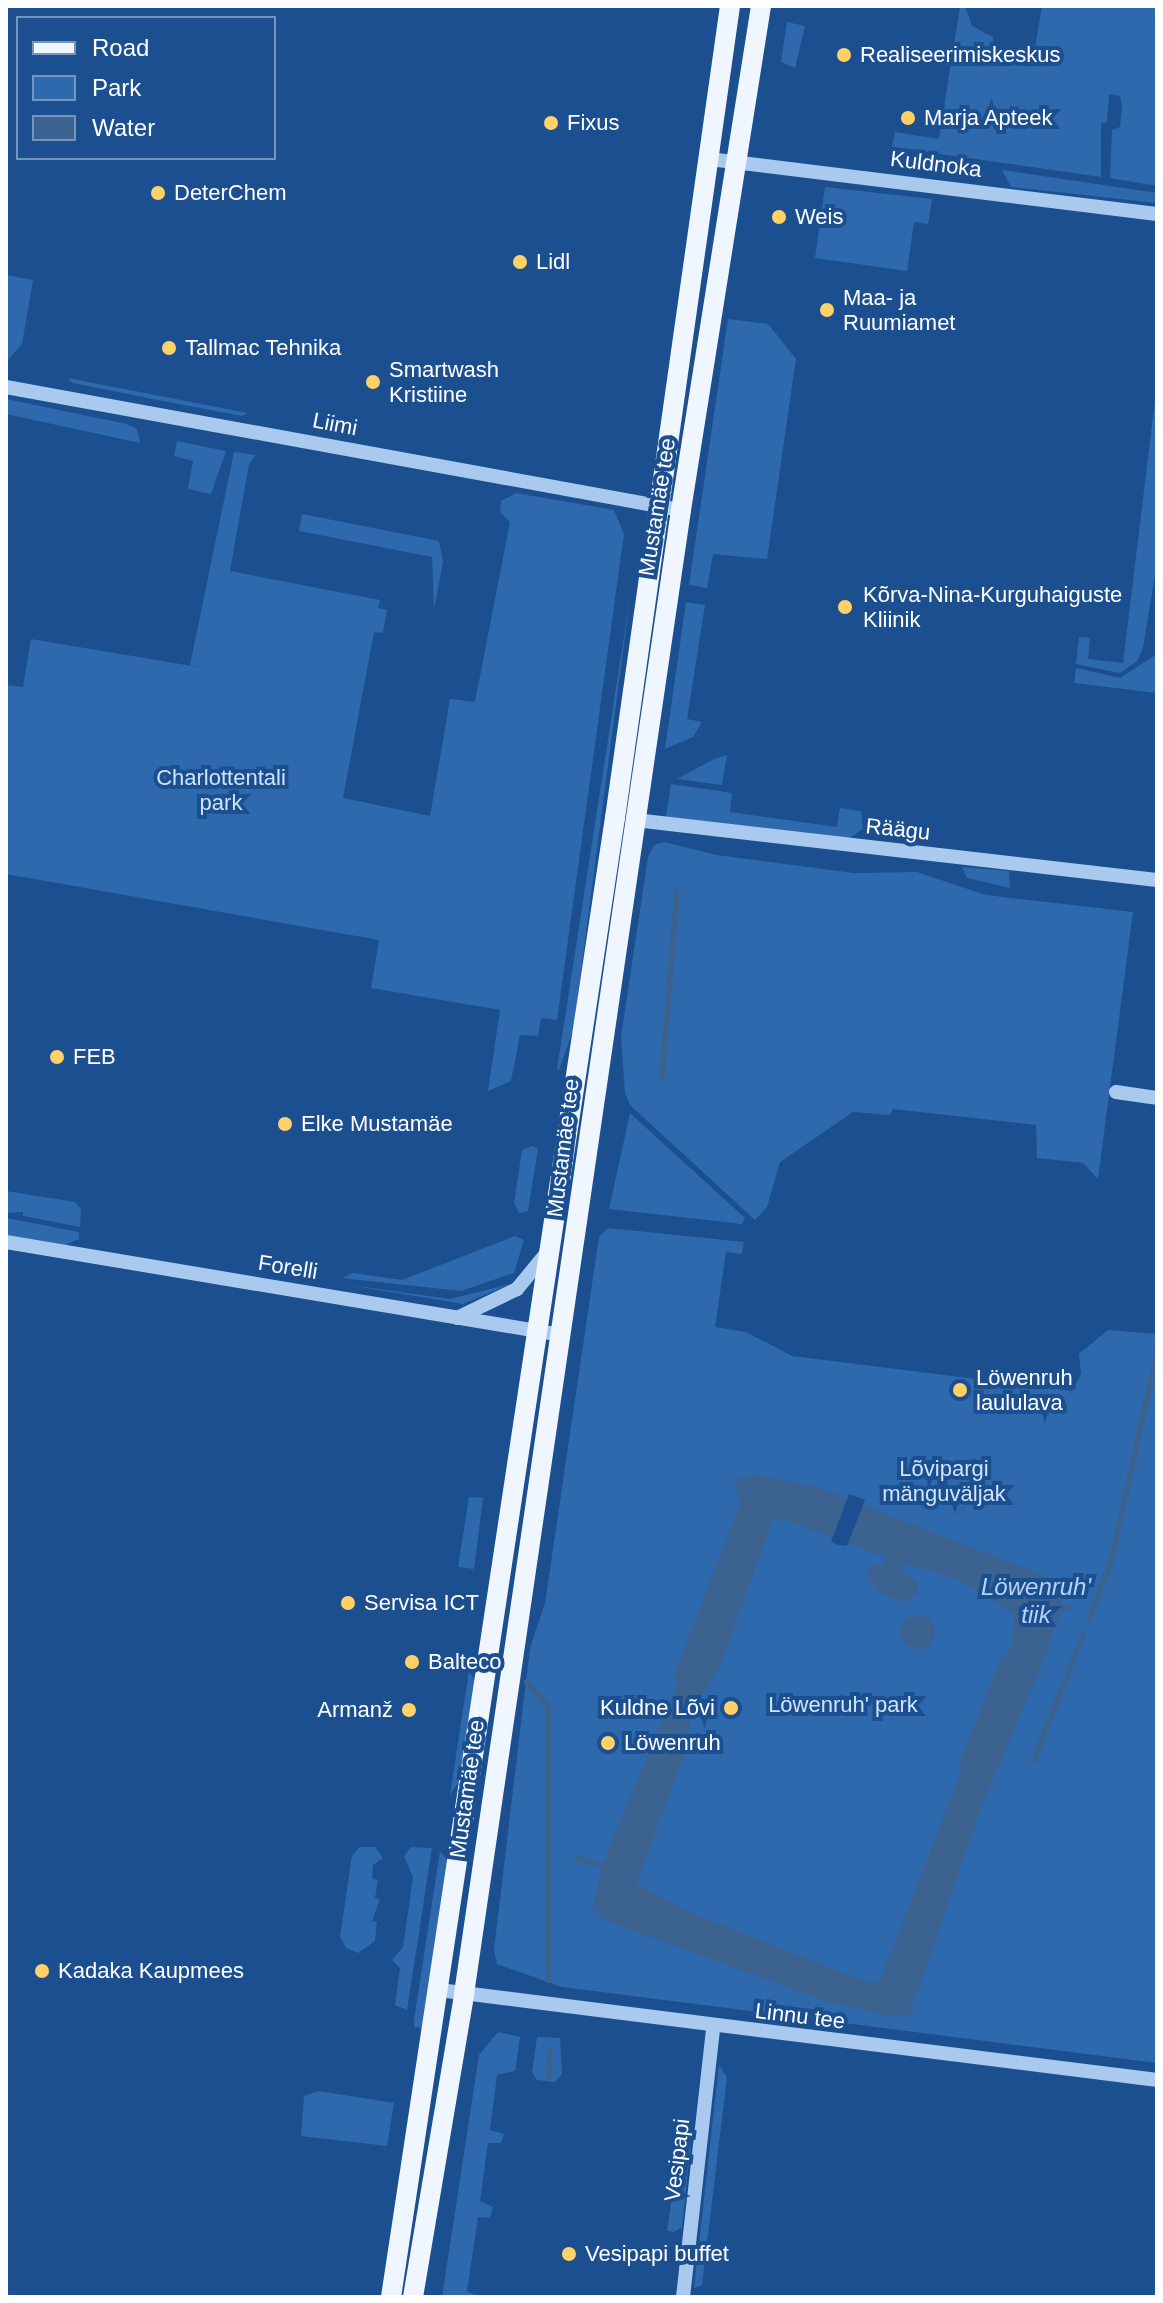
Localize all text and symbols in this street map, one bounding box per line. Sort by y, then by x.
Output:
legend [16,16,276,160]
text: Road [92,34,149,61]
place label: Realiseerimiskeskus [860,42,1061,68]
marker: Realiseerimiskeskus [835,46,853,64]
text: Park [92,74,141,101]
place label: Marja Apteek [924,105,1054,131]
marker: Marja Apteek [899,109,917,127]
place label: Fixus [567,110,620,136]
text: Water [92,114,155,141]
marker: Fixus [542,114,560,132]
street label: Kuldnoka [889,145,983,183]
place label: DeterChem [174,180,286,206]
marker: DeterChem [149,184,167,202]
place label: Weis [795,204,843,230]
marker: Weis [770,208,788,226]
place label: Lidl [536,249,570,275]
marker: Lidl [511,253,529,271]
place label: Maa- ja Ruumiamet [843,284,955,336]
marker: Maa- ja Ruumiamet [818,301,836,319]
place label: Tallmac Tehnika [185,335,342,361]
marker: Tallmac Tehnika [160,339,178,357]
place label: Smartwash Kristiine [389,356,499,408]
marker: Smartwash Kristiine [364,373,382,391]
street label: Liimi [310,407,360,441]
street label: Mustamäe tee [633,436,681,578]
place label: Kõrva-Nina-Kurguhaiguste Kliinik [863,581,1122,632]
marker: Kõrva-Nina-Kurguhaiguste Kliinik [834,596,856,618]
park label: Charlottentali park [156,764,286,816]
street label: Räägu [864,812,932,846]
place label: FEB [73,1044,116,1070]
marker: FEB [48,1048,66,1066]
street label: Mustamäe tee [541,1077,585,1219]
place label: Elke Mustamäe [301,1111,453,1137]
marker: Elke Mustamäe [276,1115,294,1133]
street label: Forelli [256,1249,320,1285]
place label: Löwenruh laululava [976,1364,1073,1416]
marker: Löwenruh laululava [951,1381,969,1399]
park label: Lõvipargi mänguväljak [882,1455,1006,1506]
water label: Löwenruh' tiik [981,1573,1091,1629]
place label: Servisa ICT [364,1590,479,1616]
marker: Servisa ICT [339,1594,357,1612]
place label: Balteco [428,1649,501,1675]
marker: Balteco [403,1653,421,1671]
park label: Löwenruh' park [768,1692,918,1718]
place label: Kuldne Lõvi [600,1695,715,1721]
place label: Armanž [317,1697,393,1723]
marker: Kuldne Lõvi [722,1699,740,1717]
marker: Armanž [400,1701,418,1719]
street label: Mustamäe tee [444,1718,490,1860]
place label: Löwenruh [624,1730,721,1756]
marker: Löwenruh [599,1734,617,1752]
place label: Kadaka Kaupmees [58,1958,244,1984]
marker: Kadaka Kaupmees [33,1962,51,1980]
street label: Linnu tee [753,1997,847,2035]
street label: Vesipapi [659,2117,695,2203]
place label: Vesipapi buffet [585,2241,729,2267]
marker: Vesipapi buffet [560,2245,578,2263]

